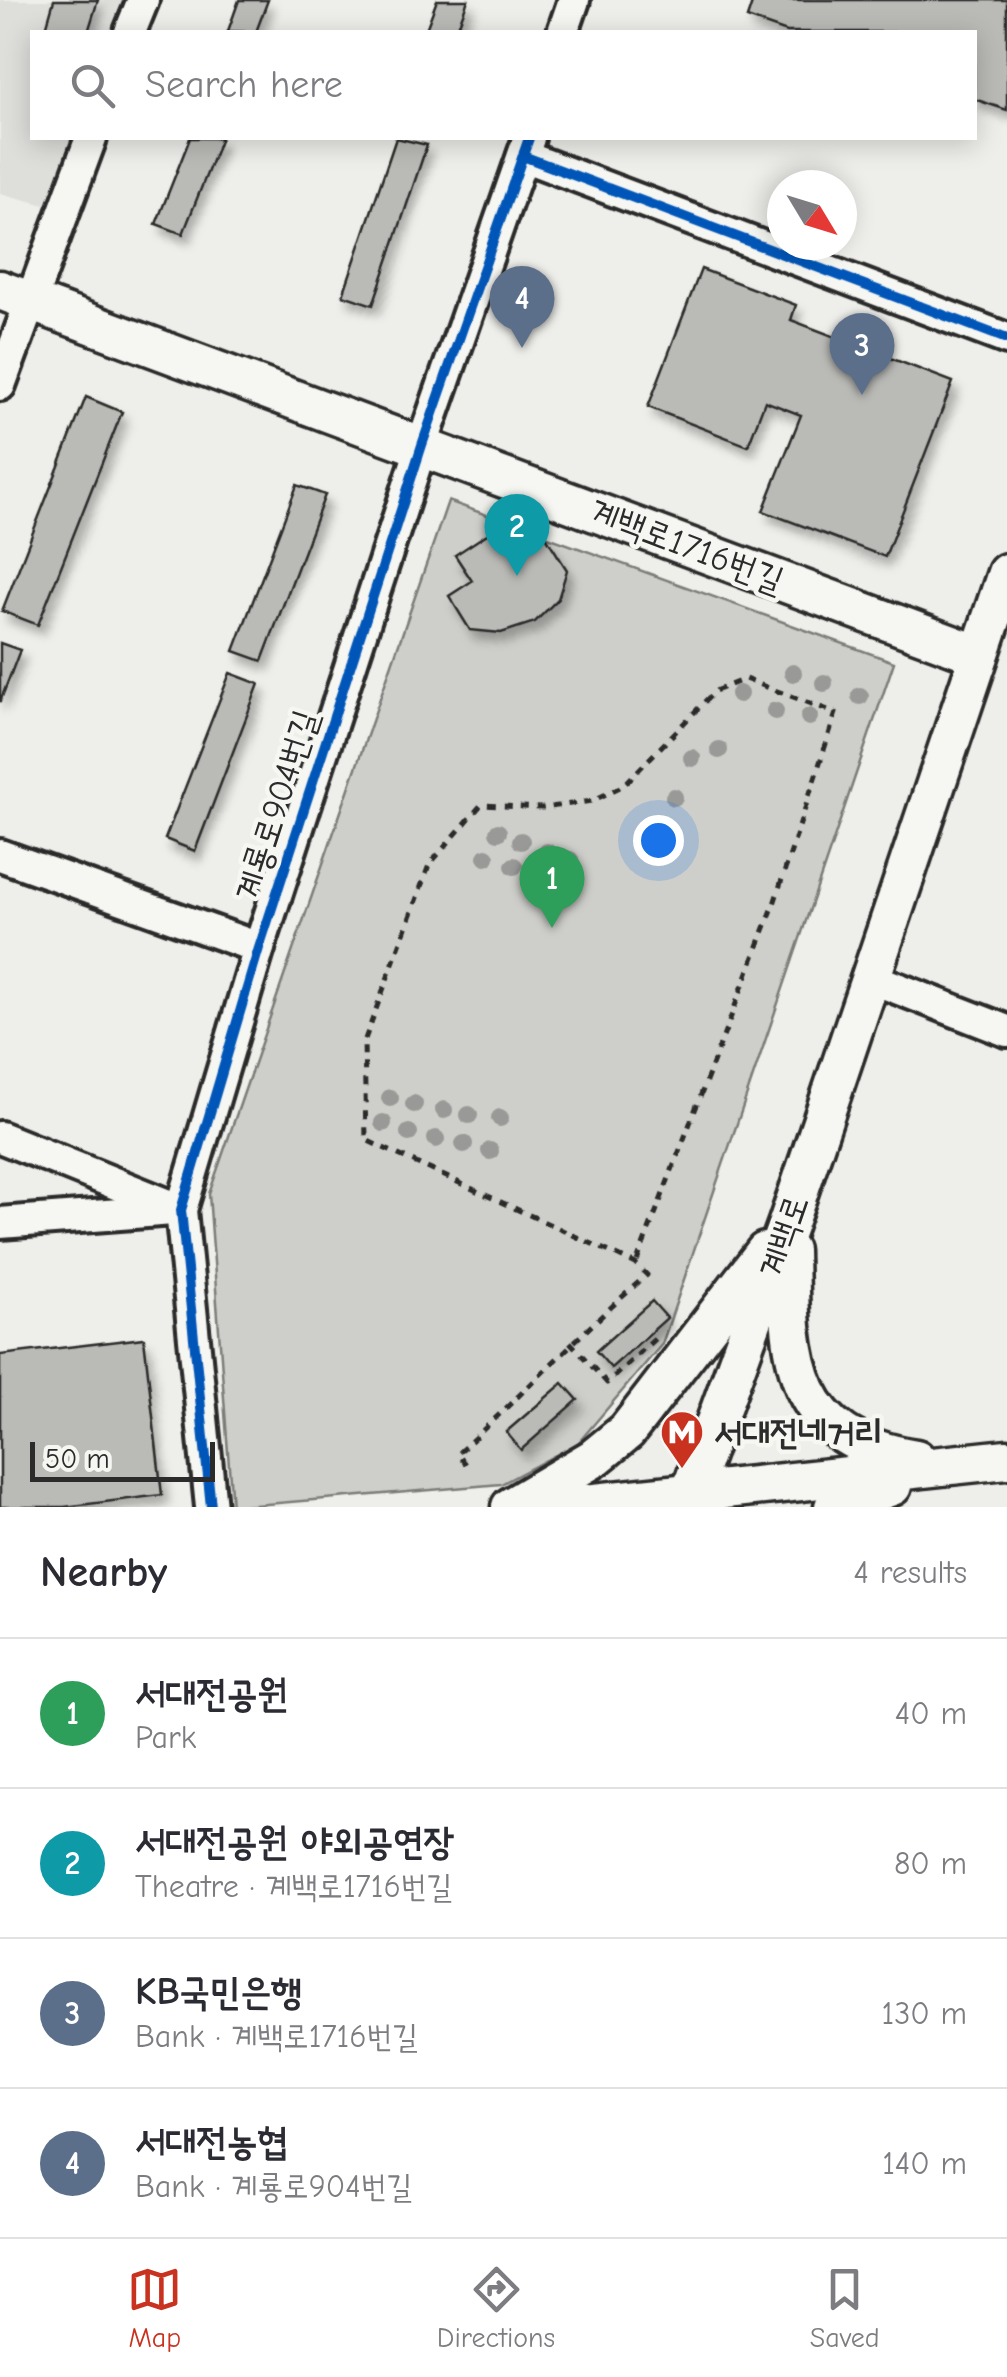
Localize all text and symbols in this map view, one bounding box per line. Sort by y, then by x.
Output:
search box [30,30,977,140]
icon: search [65,58,120,113]
text: Search here [145,63,343,107]
north arrow [767,170,857,260]
pin: 4 [490,266,554,348]
pin: 3 [830,312,894,395]
street label: 계백로1716번길 [584,490,789,601]
pin: 2 [484,494,550,576]
street label: 계룡로904번길 [226,705,327,905]
your location [633,815,684,866]
pin: 1 [520,846,584,928]
street label: 계백로 [750,1190,817,1283]
metro station icon: 서대전네거리 [659,1409,705,1470]
place label: 서대전네거리 [714,1412,883,1453]
scale bar [30,1437,215,1482]
text: 50 m [45,1443,110,1475]
text: Nearby [40,1548,167,1597]
text: 4 results [854,1554,967,1591]
text: 서대전공원 [135,1672,288,1716]
text: 1 [66,1695,79,1732]
text: 40 m [895,1695,967,1732]
text: Park [135,1719,196,1756]
text: 서대전공원 야외공연장 [135,1820,454,1864]
text: 2 [65,1845,80,1882]
text: 80 m [894,1845,967,1882]
text: Theatre · 계백로1716번길 [135,1868,452,1905]
text: KB국민은행 [135,1970,302,2014]
text: 3 [65,1995,80,2032]
text: 130 m [881,1995,967,2032]
text: Bank · 계백로1716번길 [135,2018,418,2055]
text: 서대전농협 [135,2120,288,2164]
text: 4 [65,2145,80,2182]
text: 140 m [882,2145,967,2182]
text: Bank · 계룡로904번길 [135,2168,412,2205]
tab: Map [127,2262,182,2354]
tab: Directions [437,2262,555,2354]
tab: Saved [810,2262,880,2354]

